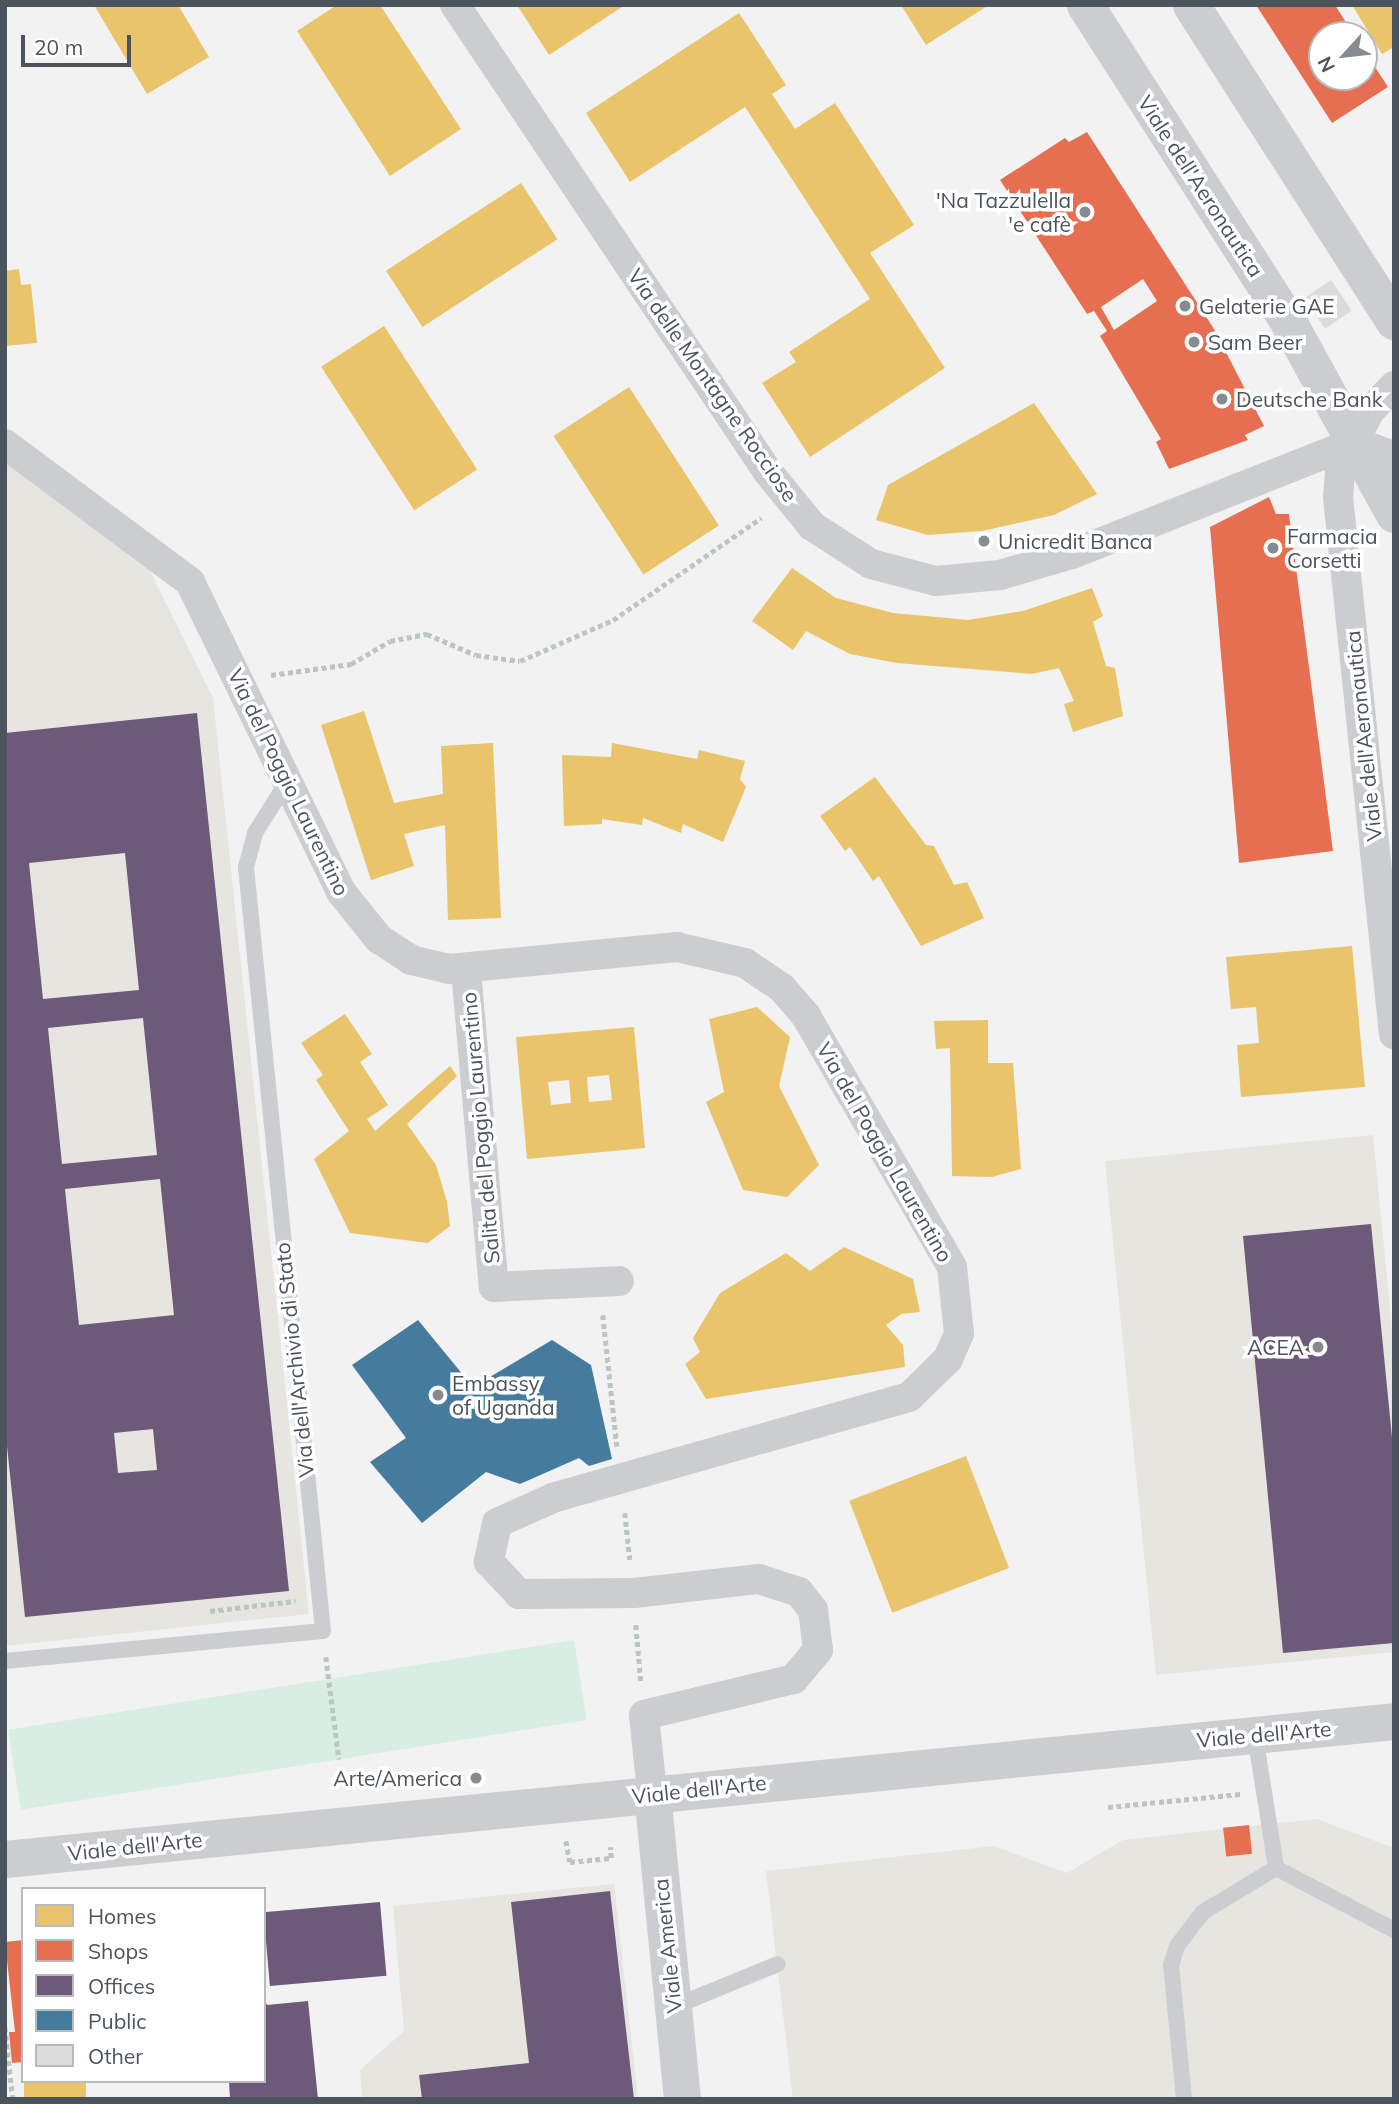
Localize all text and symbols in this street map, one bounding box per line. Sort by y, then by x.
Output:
scale bar [24,21,135,65]
north arrow [1308,21,1378,91]
text: 20 m [34,34,83,60]
text: N [1312,53,1340,76]
street label: Viale dell'Aeronautica [1133,91,1269,281]
place label: 'Na Tazzulella 'e cafè [936,187,1071,237]
marker: 'Na Tazzulella 'e cafè [1077,204,1093,220]
street label: Via delle Montagne Rocciose [623,264,803,506]
place label: Gelaterie GAE [1199,293,1335,319]
marker: Gelaterie GAE [1177,298,1193,314]
place label: Sam Beer [1208,329,1302,355]
marker: Sam Beer [1186,334,1202,350]
place label: Deutsche Bank [1236,386,1383,412]
marker: Deutsche Bank [1214,391,1230,407]
place label: Farmacia Corsetti [1287,523,1378,573]
place label: Unicredit Banca [998,528,1152,554]
marker: Unicredit Banca [976,533,992,549]
marker: Farmacia Corsetti [1265,540,1281,556]
street label: Viale dell'Aeronautica [1339,630,1387,842]
street label: Via del Poggio Laurentino [223,664,355,900]
street label: Salita del Poggio Laurentino [456,991,504,1265]
street label: Via del Poggio Laurentino [812,1038,958,1266]
street label: Via dell'Archivio di Stato [269,1241,319,1479]
place label: ACEA [1247,1334,1304,1360]
marker: ACEA [1310,1339,1326,1355]
place label: Embassy of Uganda [452,1370,555,1420]
marker: Embassy of Uganda [430,1387,446,1403]
street label: Viale dell'Arte [1196,1716,1332,1752]
place label: Arte/America [333,1765,462,1791]
street label: Viale dell'Arte [631,1769,767,1809]
marker: Arte/America [468,1770,484,1786]
street label: Viale dell'Arte [67,1826,203,1866]
street label: Viale America [647,1878,687,2014]
legend [21,1887,266,2083]
text: Homes [88,1903,156,1929]
text: Shops [88,1938,148,1964]
text: Offices [88,1973,155,1999]
text: Public [88,2008,147,2034]
text: Other [88,2043,143,2069]

